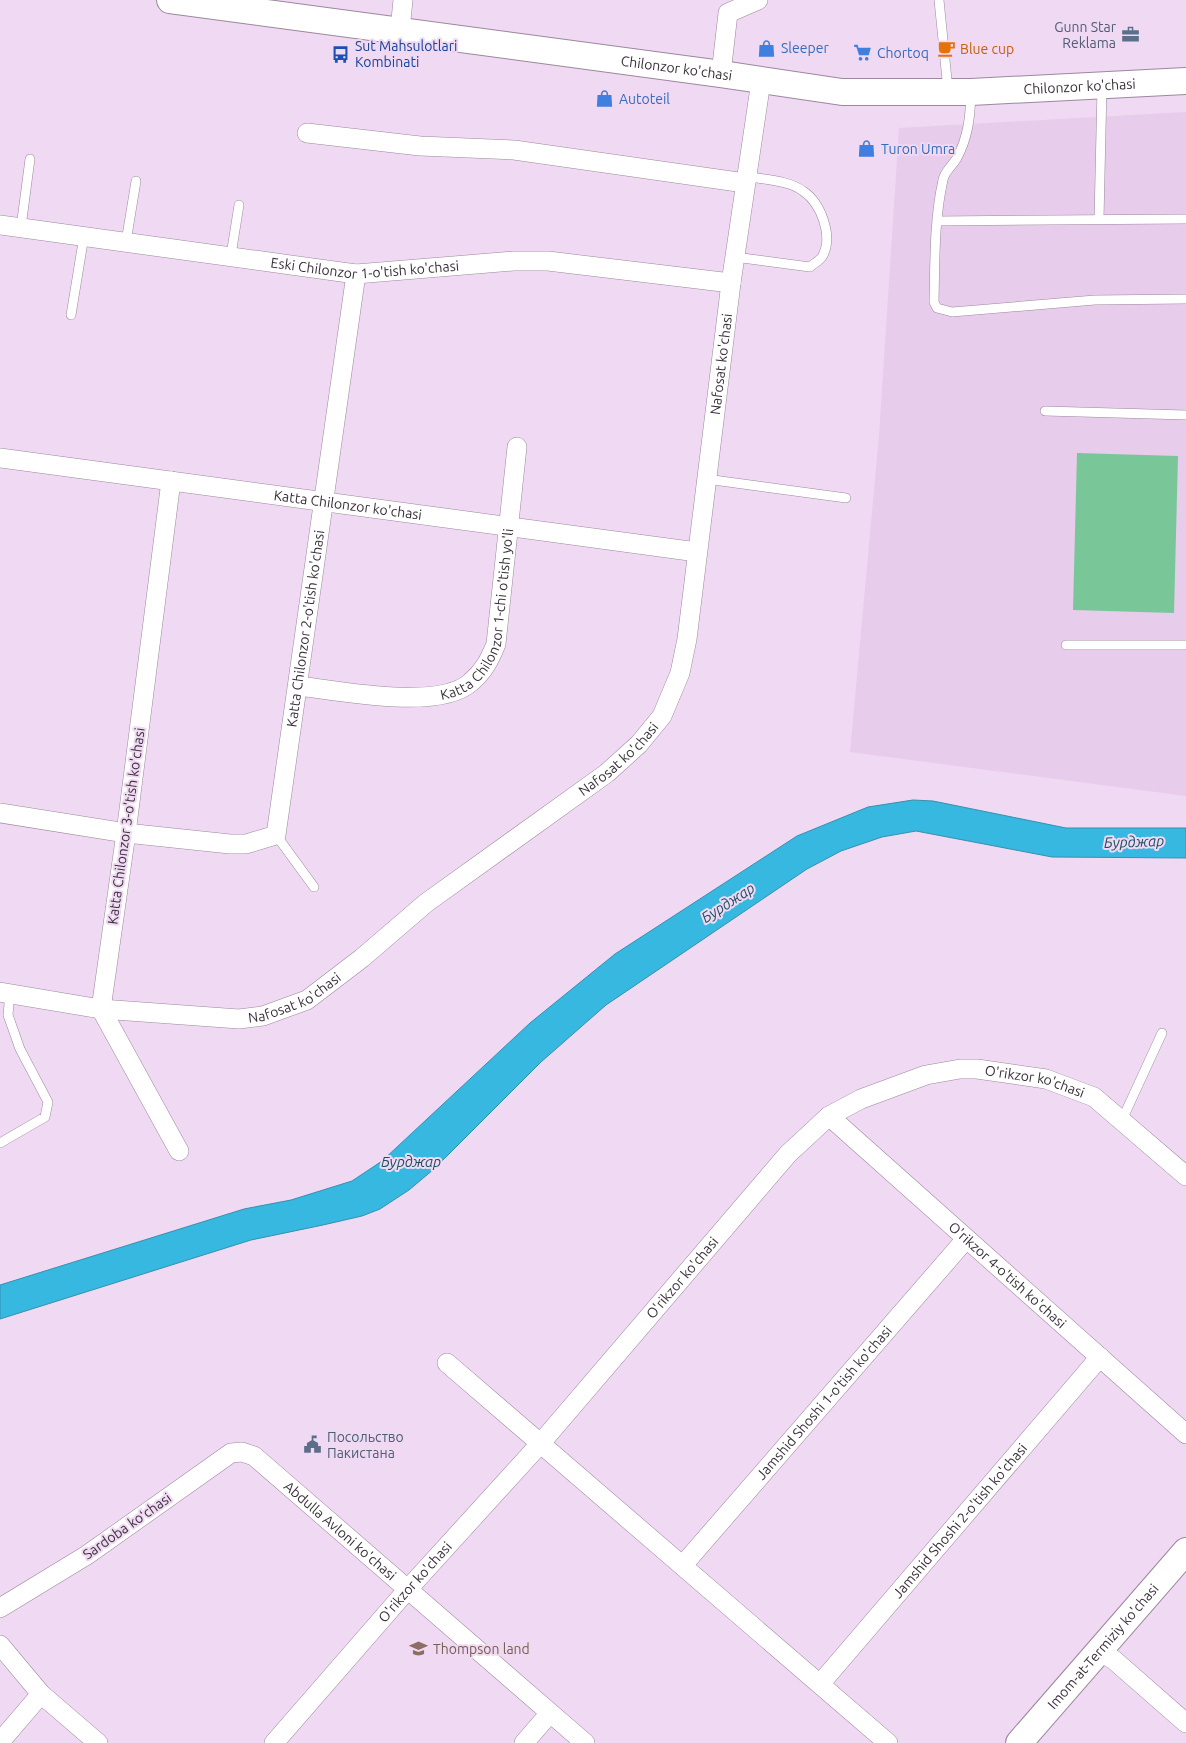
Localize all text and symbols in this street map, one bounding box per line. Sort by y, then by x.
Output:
place label: Gunn Star Reklama [1054,19,1117,51]
office icon: Gunn Star Reklama [1120,25,1140,45]
place label: Sut Mahsulotlari Kombinati [355,38,457,70]
shop icon: Sleeper [757,38,777,58]
cafe icon: Blue cup [936,39,956,59]
place label: Sleeper [781,40,829,56]
place label: Blue cup [960,41,1014,57]
supermarket icon: Chortoq [853,43,873,63]
bus stop icon: Sut Mahsulotlari Kombinati [331,44,351,64]
place label: Chortoq [877,45,929,61]
street label: Chilonzor ko'chasi [620,53,733,84]
street label: Chilonzor ko'chasi [1023,76,1136,97]
shop icon: Autoteil [595,89,615,109]
place label: Autoteil [619,91,670,107]
shop icon: Turon Umra [857,139,877,159]
place label: Turon Umra [881,141,955,157]
street label: Eski Chilonzor 1-o'tish ko'chasi [270,254,460,282]
street label: Nafosat ko'chasi [707,312,735,416]
street label: Katta Chilonzor ko'chasi [273,487,423,523]
street label: Katta Chilonzor 1-chi o'tish yo'li [439,528,516,703]
street label: Katta Chilonzor 2-o'tish ko'chasi [283,529,327,728]
street label: Nafosat ko'chasi [575,719,661,799]
street label: Katta Chilonzor 3-o'tish ko'chasi [104,727,148,925]
water label: Бурджар [1104,832,1164,851]
water label: Бурджар [698,879,758,926]
street label: Nafosat ko'chasi [247,969,344,1026]
street label: O'rikzor ko'chasi [984,1062,1087,1101]
water label: Бурджар [381,1153,441,1170]
street label: O'rikzor 4-o'tish ko'chasi [945,1219,1069,1331]
street label: O'rikzor ko'chasi [643,1234,721,1322]
street label: Jamshid Shoshi 1-o'tish ko'chasi [753,1323,895,1483]
place label: Посольство Пакистана [327,1429,404,1461]
public building icon: Посольство Пакистана [303,1435,323,1455]
street label: Jamshid Shoshi 2-o'tish ko'chasi [889,1440,1030,1601]
street label: Abdulla Avloni ko'chasi [281,1478,399,1583]
street label: Sardoba koʻchasi [80,1490,174,1562]
street label: O'rikzor ko'chasi [375,1539,455,1625]
street label: Imom-at-Termiziy ko'chasi [1044,1581,1162,1712]
school or university icon: Thompson land [409,1639,429,1659]
place label: Thompson land [433,1641,530,1657]

